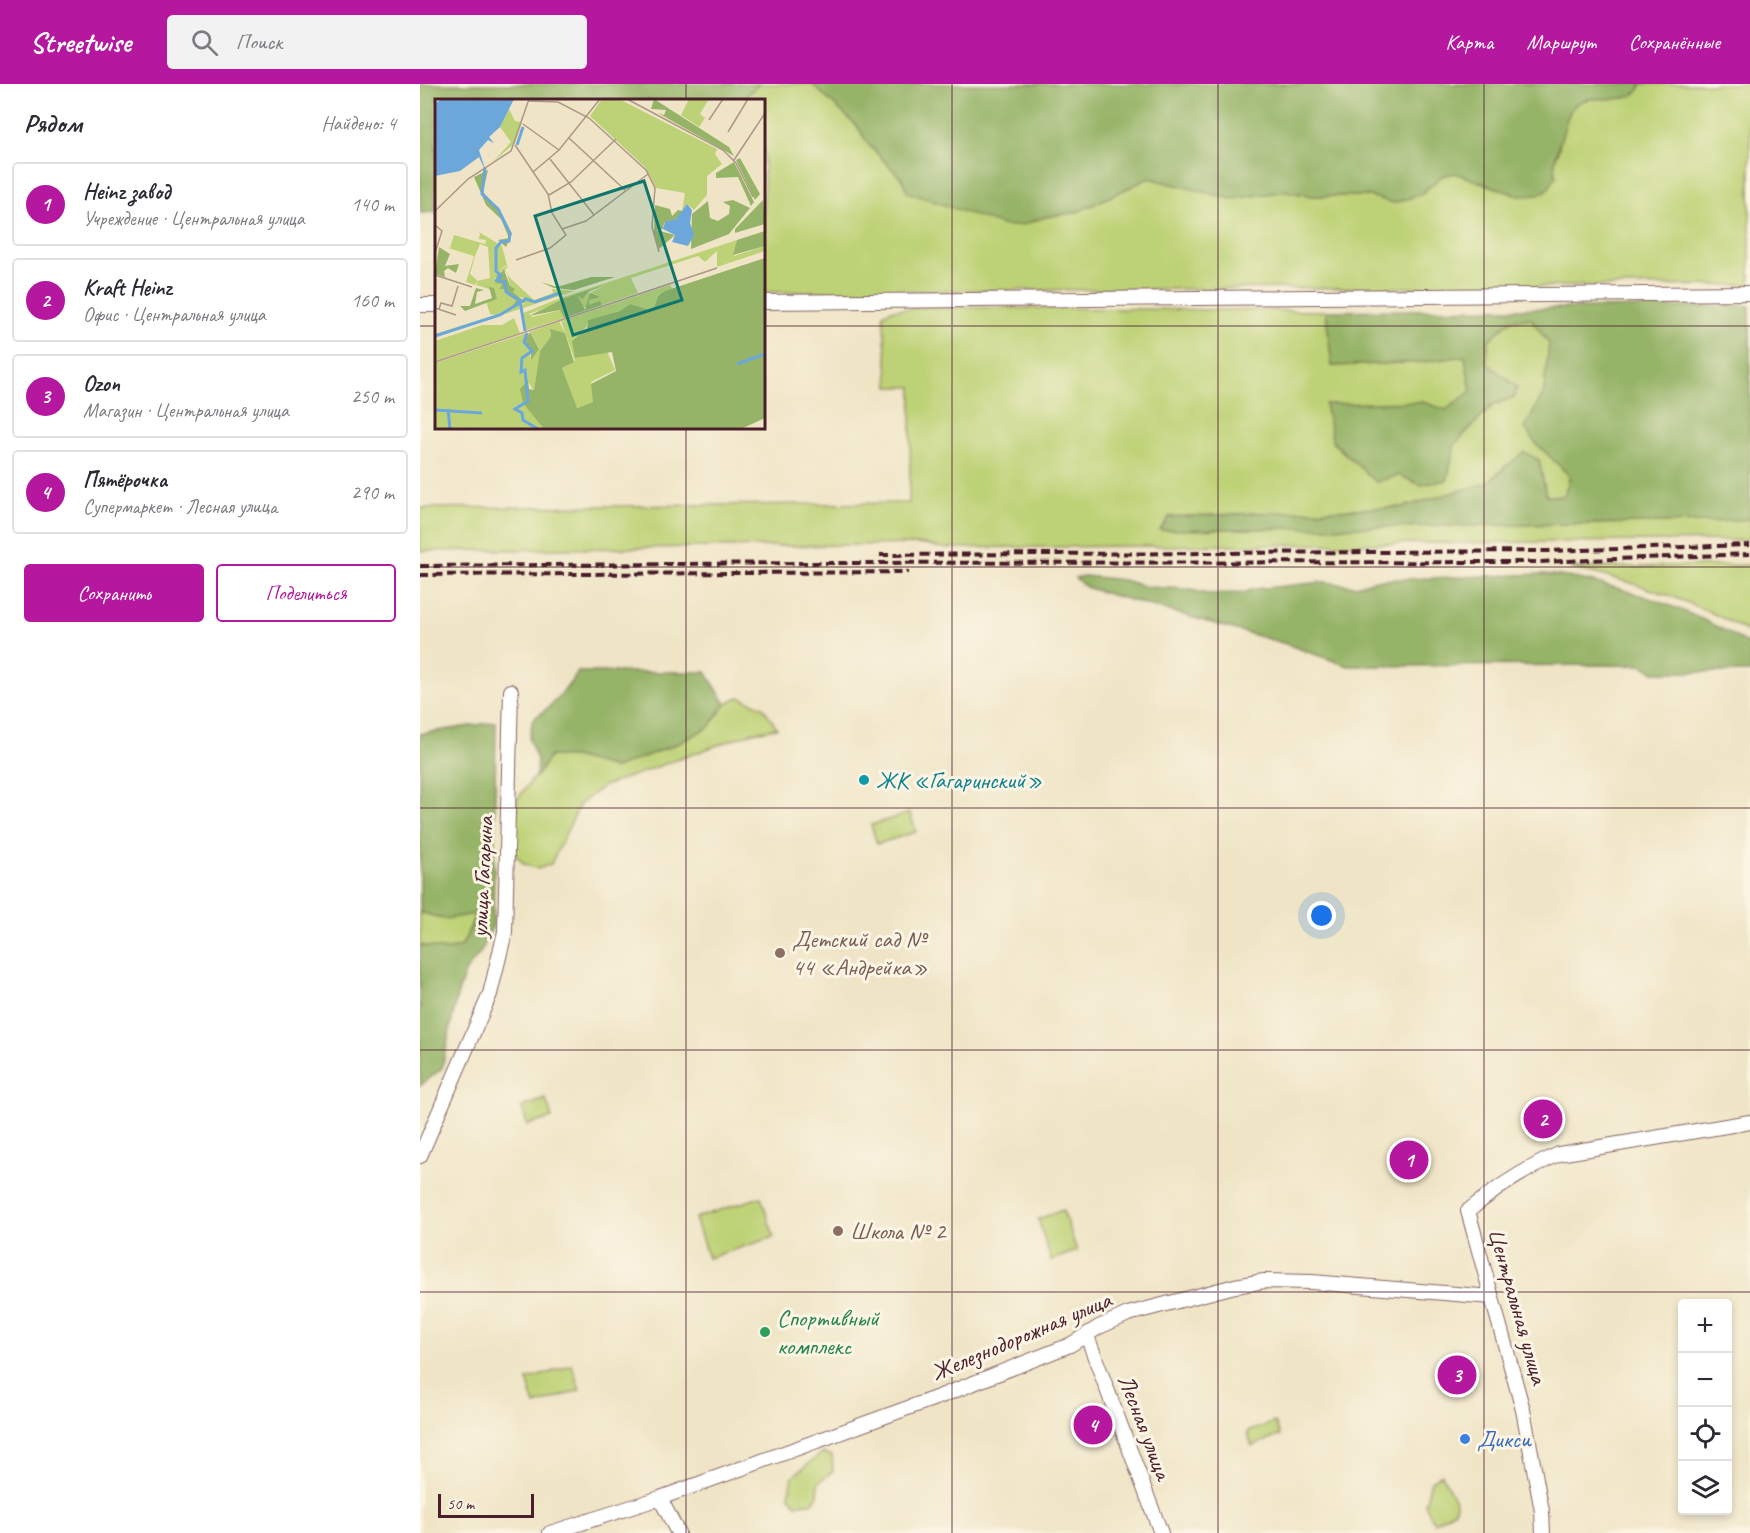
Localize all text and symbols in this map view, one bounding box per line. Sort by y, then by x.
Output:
search box [167,15,587,69]
text: Streetwise [30,25,131,60]
icon: search [188,26,221,59]
text: Поиск [236,28,282,56]
text: Карта [1445,29,1494,55]
text: Маршрут [1527,29,1596,55]
text: Сохранённые [1629,29,1720,55]
inset map [435,99,765,429]
text: Рядом [24,107,82,140]
text: Найдено: 4 [321,111,396,136]
text: Heinz завод [83,178,170,206]
text: 1 [41,192,50,217]
text: 140 m [351,192,394,217]
text: Учреждение · Центральная улица [83,206,305,231]
text: Kraft Heinz [83,274,171,302]
text: 2 [41,288,50,313]
text: 160 m [351,288,394,313]
text: Офис · Центральная улица [83,302,266,327]
text: Ozon [83,370,120,398]
text: 3 [41,384,50,409]
text: 250 m [351,384,394,409]
text: Магазин · Центральная улица [83,398,289,423]
text: Пятёрочка [83,466,167,494]
text: 4 [41,480,50,505]
text: 290 m [351,480,394,505]
text: Супермаркет · Лесная улица [83,494,277,519]
button: Сохранить [24,564,204,622]
button: Поделиться [216,564,396,622]
place label: ЖК «Гагаринский» [876,765,1042,795]
marker: ЖК «Гагаринский» [857,773,871,787]
street label: улица Гагарина [464,814,500,940]
your location [1307,901,1336,930]
place label: Детский сад № 44 «Андрейка» [792,924,928,982]
marker: Детский сад № 44 «Андрейка» [773,946,787,960]
pin: 2 [1524,1096,1562,1142]
pin: 1 [1390,1138,1428,1182]
place label: Школа № 2 [850,1216,947,1246]
marker: Школа № 2 [831,1224,845,1238]
street label: Центральная улица [1481,1225,1555,1389]
street label: Железнодорожная улица [926,1284,1117,1388]
map controls [1678,1299,1732,1515]
button: + [1678,1299,1732,1353]
place label: Спортивный комплекс [777,1303,881,1361]
marker: Спортивный комплекс [758,1325,772,1339]
pin: 3 [1438,1352,1476,1398]
button: − [1678,1353,1732,1407]
street label: Лесная улица [1111,1370,1179,1486]
pin: 4 [1074,1402,1112,1448]
button: locate [1678,1407,1732,1461]
place label: Дикси [1477,1424,1532,1454]
marker: Дикси [1458,1432,1472,1446]
button: layers [1678,1461,1732,1515]
scale bar [438,1491,534,1518]
text: 50 m [447,1494,474,1514]

